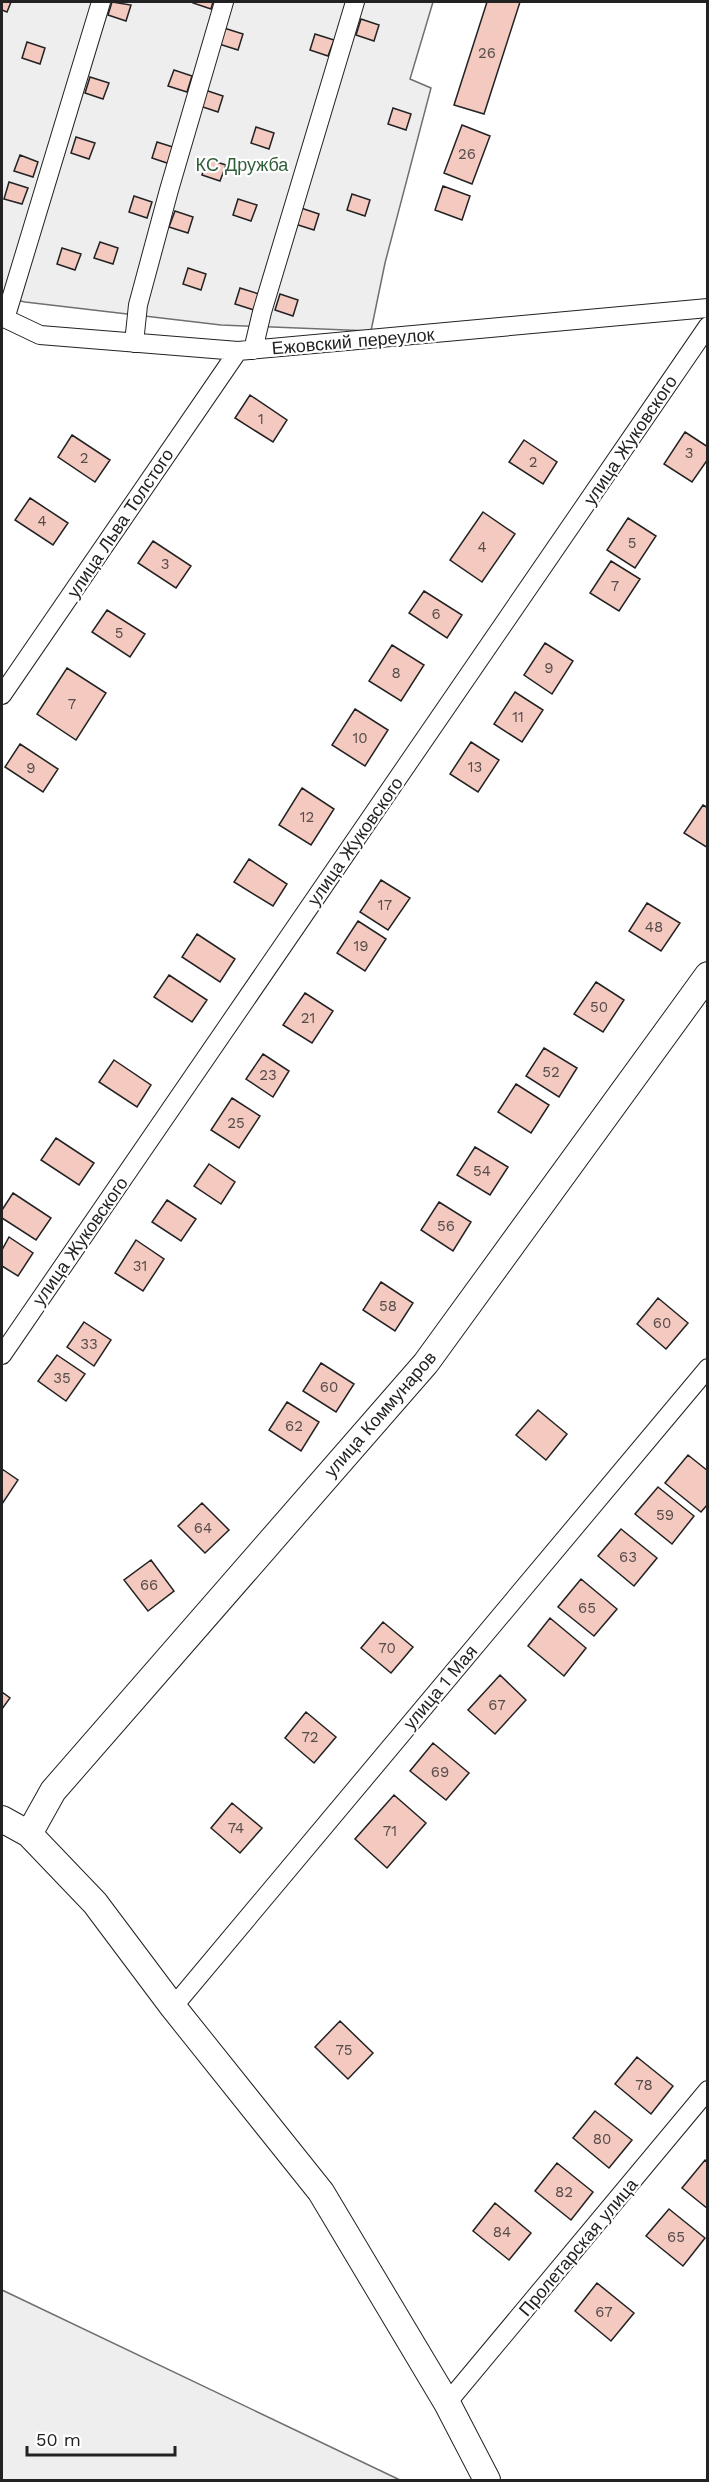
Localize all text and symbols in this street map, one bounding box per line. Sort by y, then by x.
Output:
house number: 26 [478,44,496,62]
house number: 26 [458,145,476,163]
park label: КС Дружба [196,154,289,175]
street label: Ежовский переулок [271,323,435,359]
street label: улица Жуковского [579,371,681,509]
house number: 1 [258,410,264,428]
street label: улица Льва Толстого [62,444,178,602]
house number: 3 [685,444,693,462]
house number: 2 [80,449,88,467]
house number: 2 [529,453,537,471]
house number: 4 [37,512,47,530]
house number: 5 [628,534,636,552]
house number: 4 [477,538,487,556]
house number: 3 [161,555,169,573]
house number: 7 [611,577,619,595]
house number: 6 [431,605,441,623]
house number: 5 [115,624,123,642]
house number: 9 [544,659,554,677]
house number: 8 [391,664,401,682]
house number: 7 [68,695,76,713]
house number: 11 [512,708,524,726]
house number: 10 [352,729,368,747]
house number: 13 [468,758,482,776]
house number: 9 [26,759,36,777]
street label: улица Жуковского [303,773,407,909]
house number: 12 [300,808,314,826]
house number: 17 [378,896,392,914]
house number: 48 [645,918,663,936]
house number: 19 [353,937,369,955]
house number: 50 [590,998,608,1016]
house number: 21 [301,1009,315,1027]
house number: 52 [542,1063,560,1081]
house number: 23 [259,1066,277,1084]
house number: 25 [227,1114,245,1132]
house number: 54 [473,1162,491,1180]
street label: улица Жуковского [28,1173,132,1309]
house number: 56 [437,1217,455,1235]
house number: 31 [133,1257,147,1275]
house number: 58 [379,1297,397,1315]
house number: 60 [653,1314,671,1332]
house number: 33 [80,1335,98,1353]
street label: улица Коммунаров [320,1347,440,1481]
house number: 35 [53,1369,71,1387]
house number: 60 [320,1378,338,1396]
house number: 62 [285,1417,303,1435]
house number: 59 [656,1506,674,1524]
house number: 64 [194,1519,212,1537]
house number: 63 [619,1548,637,1566]
house number: 66 [140,1576,158,1594]
house number: 65 [578,1599,596,1617]
house number: 70 [378,1639,396,1657]
street label: улица 1 Мая [399,1641,481,1733]
house number: 67 [488,1696,506,1714]
house number: 72 [301,1728,319,1746]
house number: 69 [431,1763,449,1781]
house number: 74 [228,1819,244,1837]
house number: 71 [383,1822,397,1840]
house number: 75 [335,2041,353,2059]
house number: 78 [635,2076,653,2094]
house number: 80 [593,2130,611,2148]
street label: Пролетарская улица [514,2173,642,2320]
house number: 82 [555,2183,573,2201]
house number: 84 [493,2223,511,2241]
house number: 65 [667,2228,685,2246]
house number: 67 [595,2303,613,2321]
scale bar [27,2419,176,2457]
text: 50 m [36,2429,81,2450]

